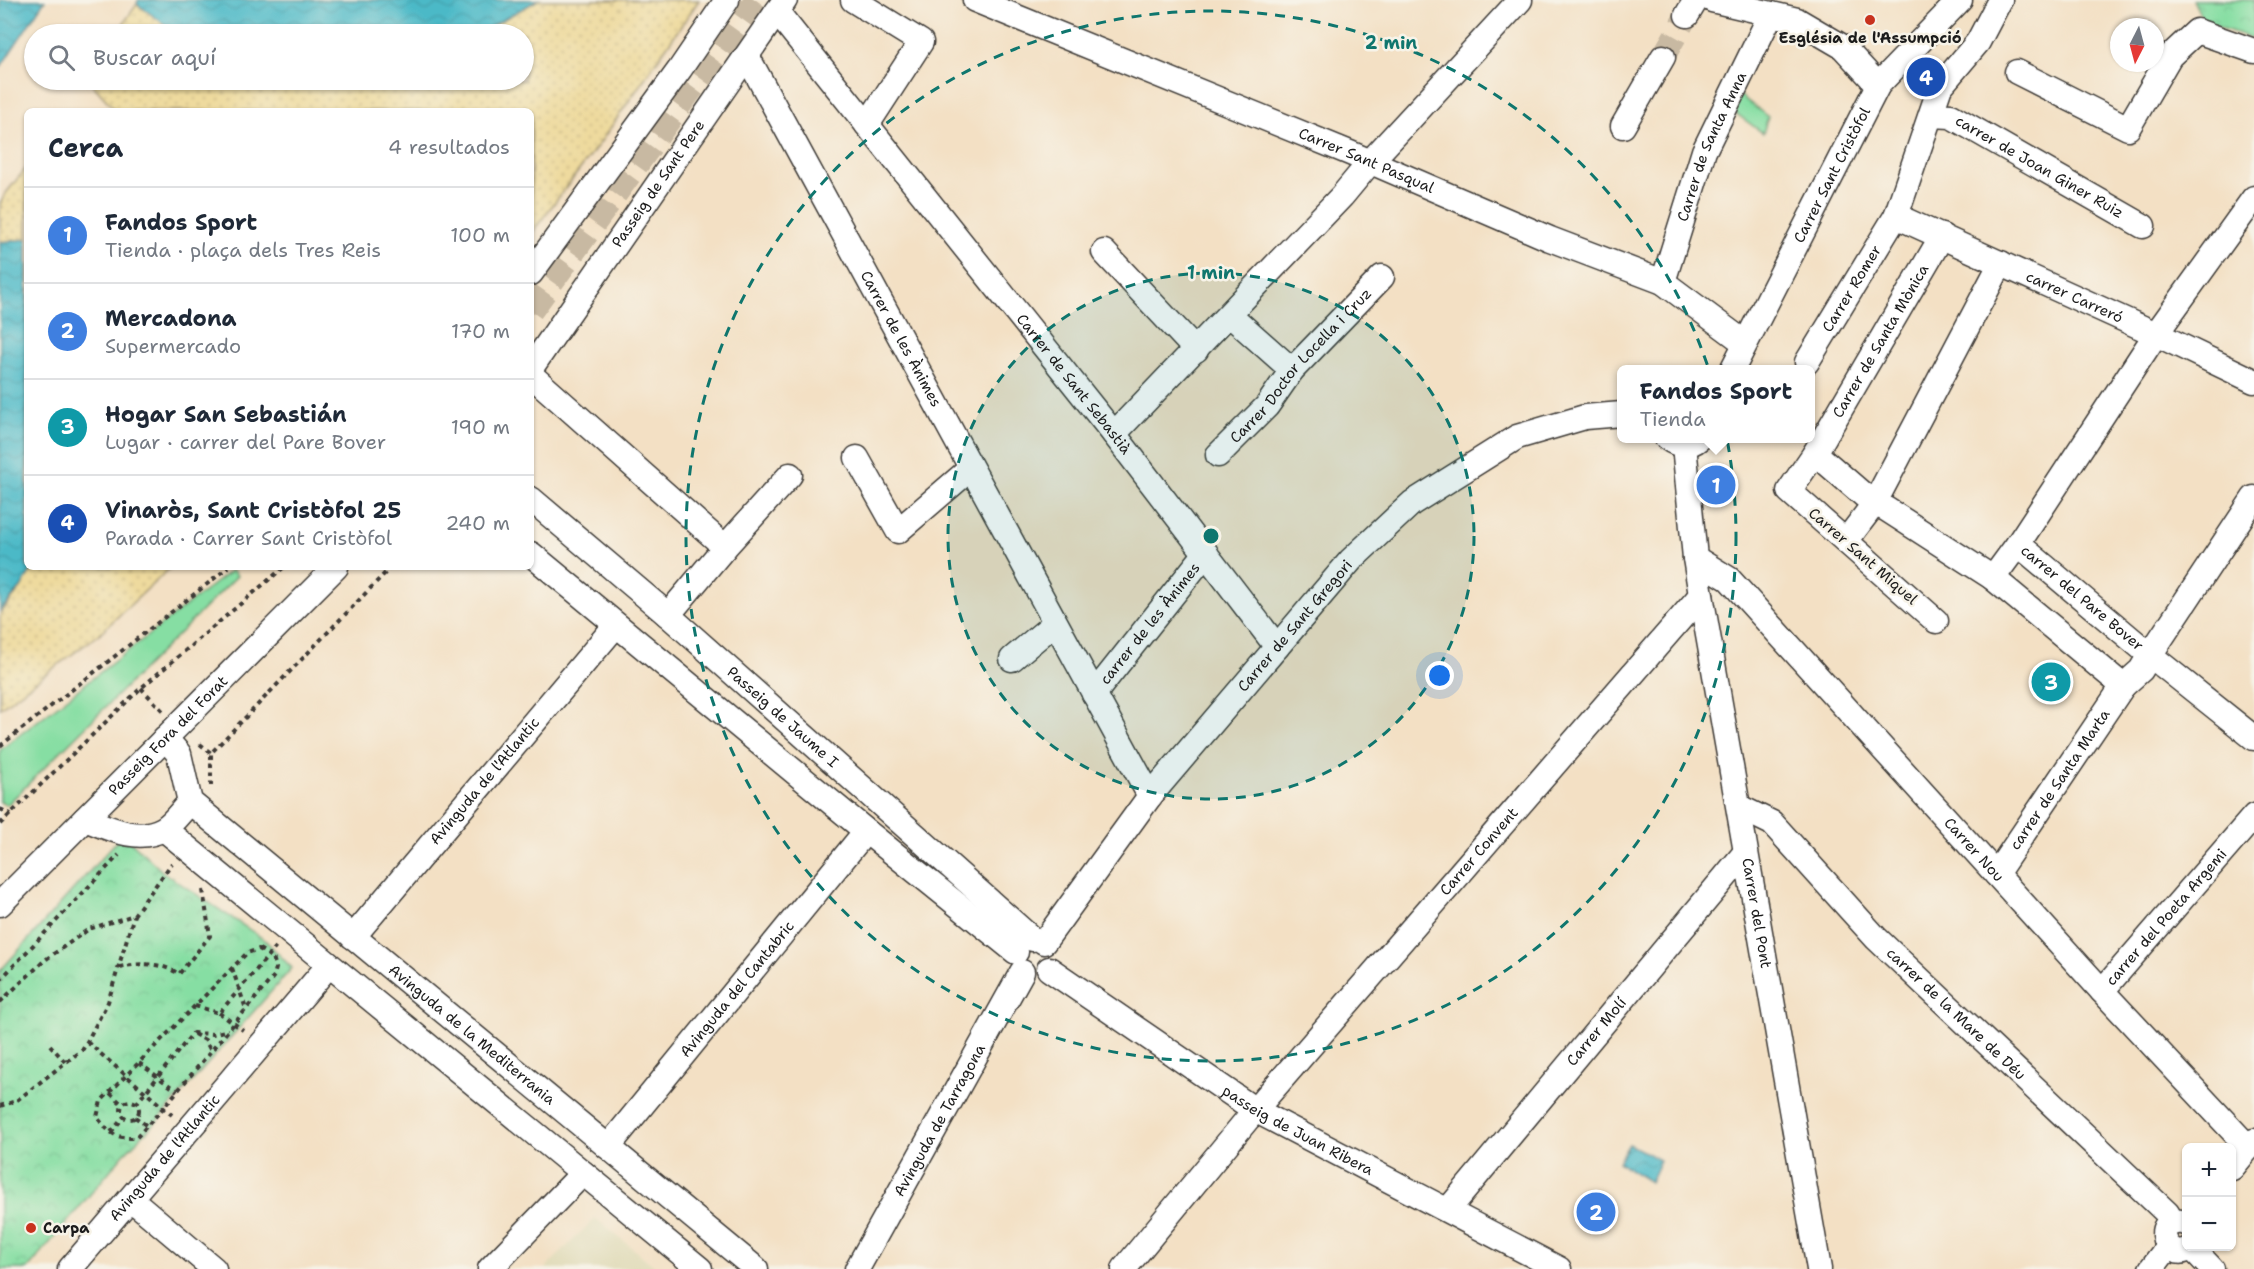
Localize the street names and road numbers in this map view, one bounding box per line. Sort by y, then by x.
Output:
street label: Carrer de Santa Anna [1673,68,1751,224]
street label: Carrer Sant Cristòfol [1789,103,1875,246]
street label: carrer de Joan Giner Ruiz [1952,111,2127,223]
street label: Passeig de Sant Pere [607,116,709,251]
street label: Carrer Sant Pasqual [1296,123,1438,198]
street label: Carrer Romer [1818,241,1886,336]
street label: Carrer de Santa Mònica [1828,260,1934,422]
street label: carrer Carreró [2023,266,2126,328]
street label: Carrer de les Ànimes [856,267,946,410]
street label: Carrer Doctor Locella i Cruz [1225,284,1376,448]
street label: Carrer de Sant Sebastià [1012,310,1136,459]
street label: Carrer Sant Miquel [1804,503,1922,609]
street label: carrer del Pare Bover [2016,540,2148,656]
street label: Carrer de Sant Gregori [1233,556,1357,696]
street label: carrer de les Ànimes [1095,558,1205,689]
street label: Passeig de Jaume I [723,662,843,772]
street label: Passeig Fora del Forat [104,671,232,800]
street label: carrer de Santa Marta [2005,705,2115,854]
street label: Avinguda de l'Atlantic [425,713,544,849]
street label: Carrer Convent [1435,803,1523,900]
street label: Carrer Nou [1940,813,2008,886]
street label: carrer del Poeta Argemi [2101,844,2231,990]
street label: Carrer del Pont [1737,856,1776,970]
street label: Avinguda del Cantabric [675,917,799,1061]
street label: carrer de la Mare de Déu [1882,943,2030,1084]
street label: Avinguda de la Mediterrania [384,960,560,1110]
street label: Carrer Molí [1562,993,1631,1070]
street label: Avinguda de Tarragona [889,1040,990,1200]
street label: passeig de Juan Ribera [1218,1081,1377,1180]
street label: Avinguda de l'Atlantic [105,1090,224,1226]

